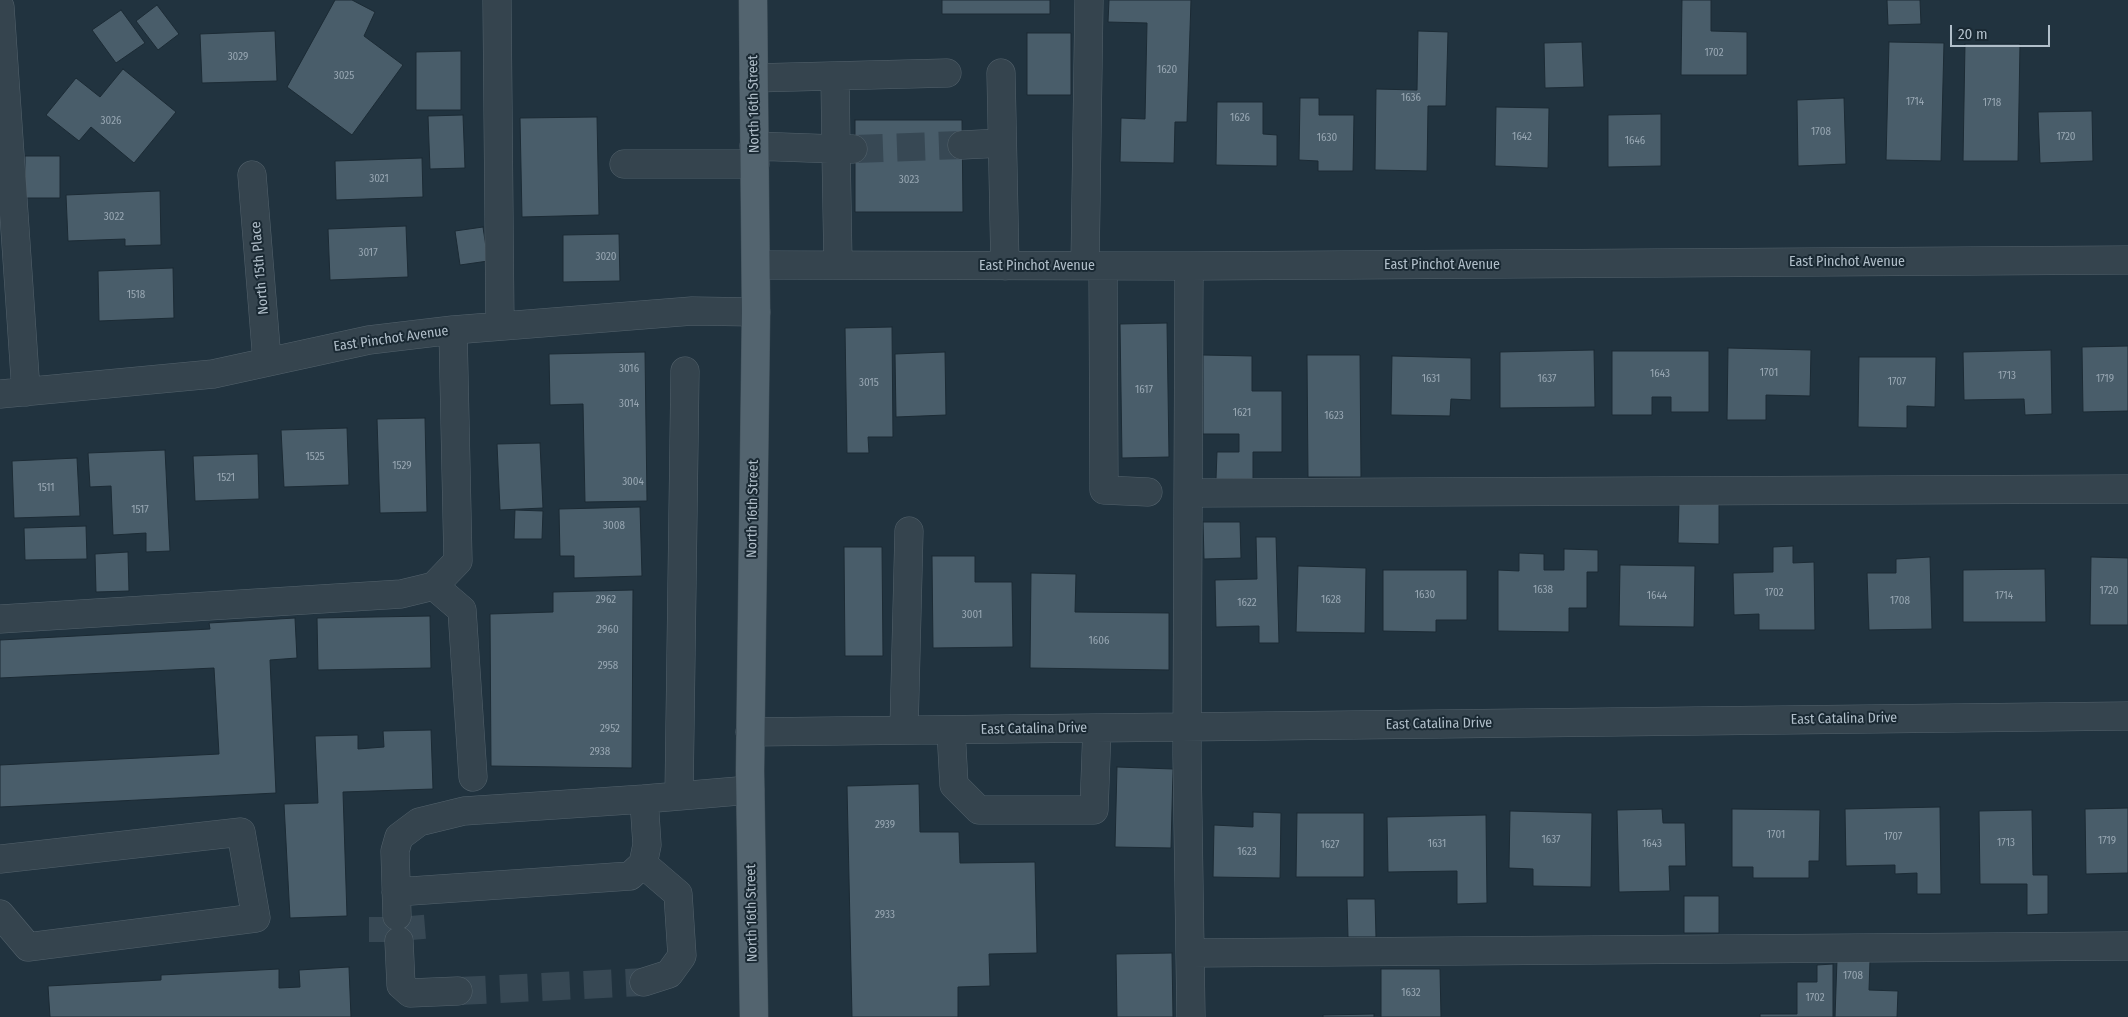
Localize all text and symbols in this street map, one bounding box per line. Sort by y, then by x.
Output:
scale bar [1953,15,2053,47]
text: 20 m [1958,25,1988,43]
house number: 1702 [1704,46,1724,60]
house number: 3029 [228,50,248,64]
street label: North 16th Street [745,55,763,153]
house number: 1620 [1157,63,1177,77]
house number: 3025 [334,69,354,83]
house number: 1636 [1401,91,1421,105]
house number: 1714 [1906,95,1924,109]
house number: 1718 [1983,96,2001,110]
house number: 1626 [1230,111,1250,125]
house number: 3026 [101,114,121,128]
house number: 1708 [1811,125,1831,139]
house number: 1642 [1512,130,1532,144]
house number: 1720 [2056,130,2076,144]
house number: 1630 [1317,131,1337,145]
house number: 1646 [1625,134,1645,148]
house number: 3021 [369,172,389,186]
house number: 3023 [899,173,919,187]
house number: 3022 [104,210,124,224]
street label: North 15th Place [248,221,272,315]
house number: 3017 [358,246,378,260]
house number: 3020 [595,250,617,264]
street label: East Pinchot Avenue [1789,254,1905,270]
street label: East Pinchot Avenue [1384,257,1500,273]
street label: East Pinchot Avenue [979,258,1095,274]
house number: 1518 [127,288,145,302]
street label: East Pinchot Avenue [332,323,450,355]
house number: 3016 [619,362,639,376]
house number: 1701 [1760,366,1778,380]
house number: 1643 [1650,367,1670,381]
house number: 1713 [1998,369,2016,383]
house number: 1631 [1422,372,1440,386]
house number: 1637 [1537,372,1557,386]
house number: 1719 [2096,372,2114,386]
house number: 1707 [1888,375,1906,389]
house number: 3015 [859,376,879,390]
house number: 1617 [1135,383,1153,397]
house number: 3014 [619,397,639,411]
house number: 1621 [1233,406,1251,420]
house number: 1623 [1324,409,1344,423]
house number: 1525 [305,450,325,464]
house number: 1529 [392,459,412,473]
street label: North 16th Street [744,460,762,558]
house number: 1521 [217,471,235,485]
house number: 3004 [622,475,644,489]
house number: 1511 [37,481,55,495]
house number: 1517 [131,503,149,517]
house number: 3008 [603,519,625,533]
house number: 1638 [1533,583,1553,597]
house number: 1720 [2099,584,2119,598]
house number: 1702 [1764,586,1784,600]
house number: 1630 [1415,588,1435,602]
house number: 1644 [1647,589,1667,603]
house number: 1714 [1995,589,2013,603]
house number: 2962 [596,593,616,607]
house number: 1628 [1321,593,1341,607]
house number: 1708 [1890,594,1910,608]
house number: 1622 [1237,596,1257,610]
house number: 3001 [962,608,982,622]
house number: 2960 [597,623,619,637]
house number: 1606 [1089,634,1109,648]
house number: 2958 [598,659,618,673]
street label: East Catalina Drive [1791,710,1897,728]
street label: East Catalina Drive [1386,715,1492,733]
street label: East Catalina Drive [981,720,1087,738]
house number: 2952 [600,722,620,736]
house number: 2938 [590,745,610,759]
house number: 2939 [875,818,895,832]
house number: 1701 [1767,828,1785,842]
house number: 1707 [1884,830,1902,844]
house number: 1637 [1541,833,1561,847]
house number: 1719 [2098,834,2116,848]
house number: 1713 [1997,836,2015,850]
house number: 1631 [1428,837,1446,851]
house number: 1643 [1642,837,1662,851]
house number: 1627 [1321,838,1339,852]
house number: 1623 [1237,845,1257,859]
street label: North 16th Street [743,864,761,962]
house number: 2933 [875,908,895,922]
house number: 1708 [1843,969,1863,983]
house number: 1632 [1401,986,1421,1000]
house number: 1702 [1805,991,1825,1005]

